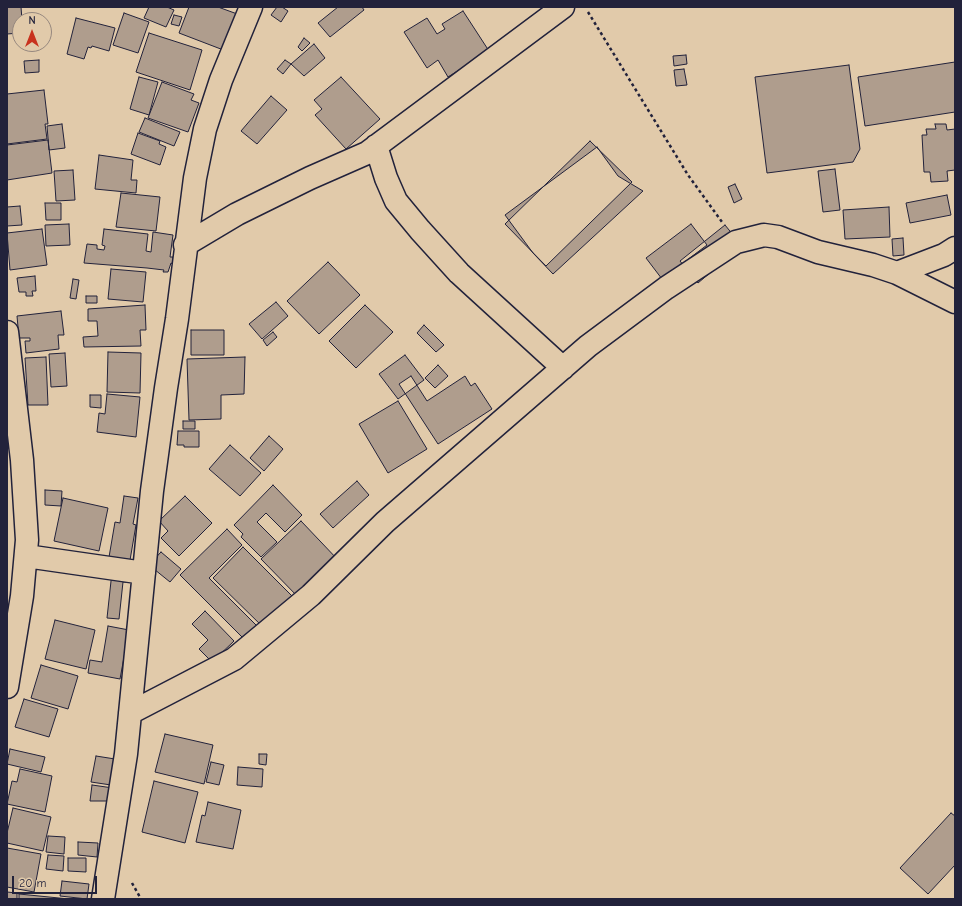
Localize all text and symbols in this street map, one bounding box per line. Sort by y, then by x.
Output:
north arrow [12,12,52,52]
text: N [28,14,36,27]
scale bar [14,868,99,894]
text: 20 m [19,876,47,890]

